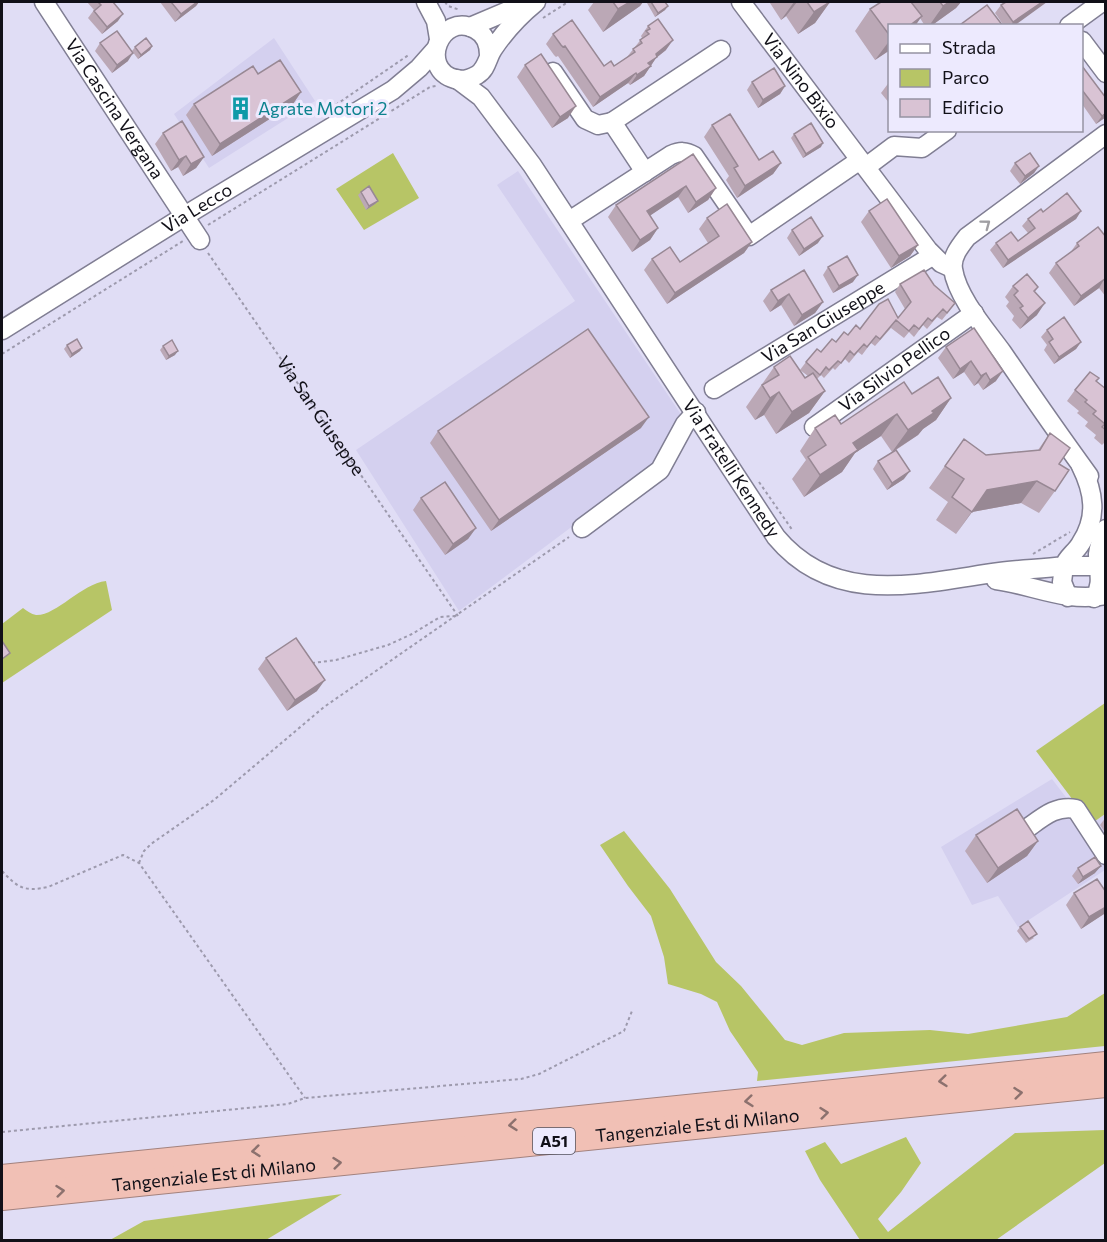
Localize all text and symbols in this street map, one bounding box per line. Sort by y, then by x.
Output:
legend [888,24,1083,132]
street label: Via Nino Bixio [758,28,844,133]
street label: Via Cascina Vergana [61,34,169,183]
text: Strada [942,36,996,58]
text: Parco [942,66,989,88]
building icon: Agrate Motori 2 [227,96,253,122]
text: Edificio [942,96,1004,118]
place label: Agrate Motori 2 [258,97,387,119]
street label: Via Lecco [158,178,236,237]
one-way arrow [979,220,990,231]
street label: Via San Giuseppe [757,276,888,367]
street label: Via Silvio Pellico [834,322,954,416]
street label: Via San Giuseppe [272,352,370,479]
street label: Via Fratelli Kennedy [679,395,785,541]
one-way arrow [938,1074,947,1087]
one-way arrow [1013,1087,1022,1100]
one-way arrow [744,1094,753,1107]
street label: Tangenziale Est di Milano [594,1103,800,1146]
one-way arrow [819,1107,828,1120]
one-way arrow [509,1118,518,1131]
road number: A51 [533,1128,575,1154]
one-way arrow [252,1145,261,1157]
street label: Tangenziale Est di Milano [111,1153,317,1196]
one-way arrow [333,1157,342,1170]
one-way arrow [55,1186,64,1198]

